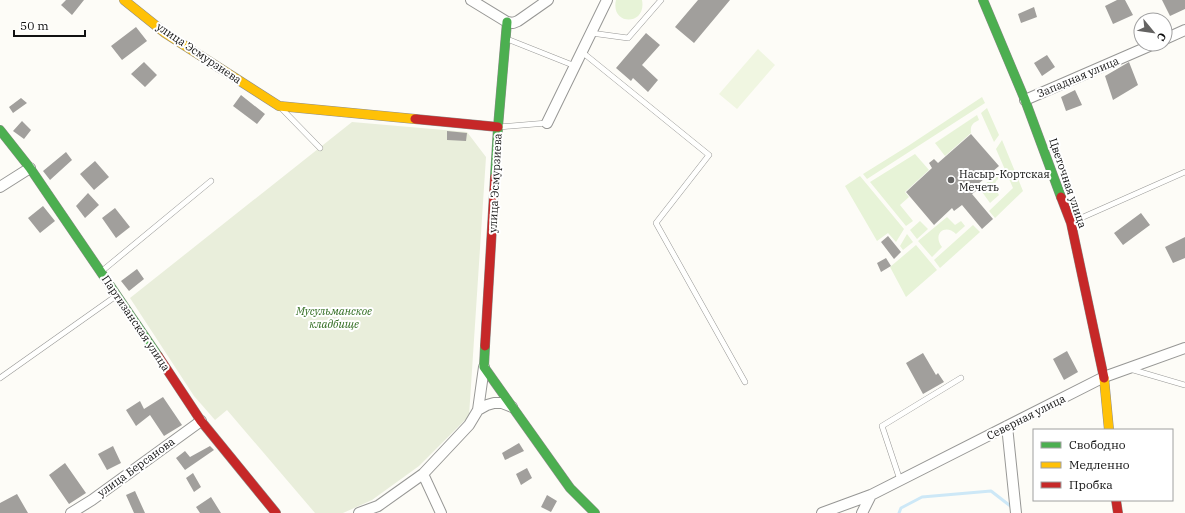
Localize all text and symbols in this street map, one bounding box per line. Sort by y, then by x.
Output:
scale bar [14,12,85,38]
north arrow [1133,12,1173,52]
text: 50 m [20,18,49,33]
street label: улица Эсмурзиева [154,19,244,87]
text: С [1154,30,1170,43]
street label: Западная улица [1035,53,1121,101]
street label: улица Эсмурзиева [485,133,505,233]
street label: Цветочная улица [1046,136,1090,230]
place label: Насыр-Кортская Мечеть [959,167,1050,194]
marker: Насыр-Кортская Мечеть [946,175,956,185]
street label: Партизанская улица [99,272,173,374]
park label: Мусульманское кладбище [295,304,372,331]
street label: Северная улица [984,391,1068,443]
legend [1033,429,1173,501]
street label: улица Берсанова [95,434,177,500]
text: Свободно [1069,437,1126,452]
text: Медленно [1069,457,1130,472]
text: Пробка [1069,477,1113,492]

